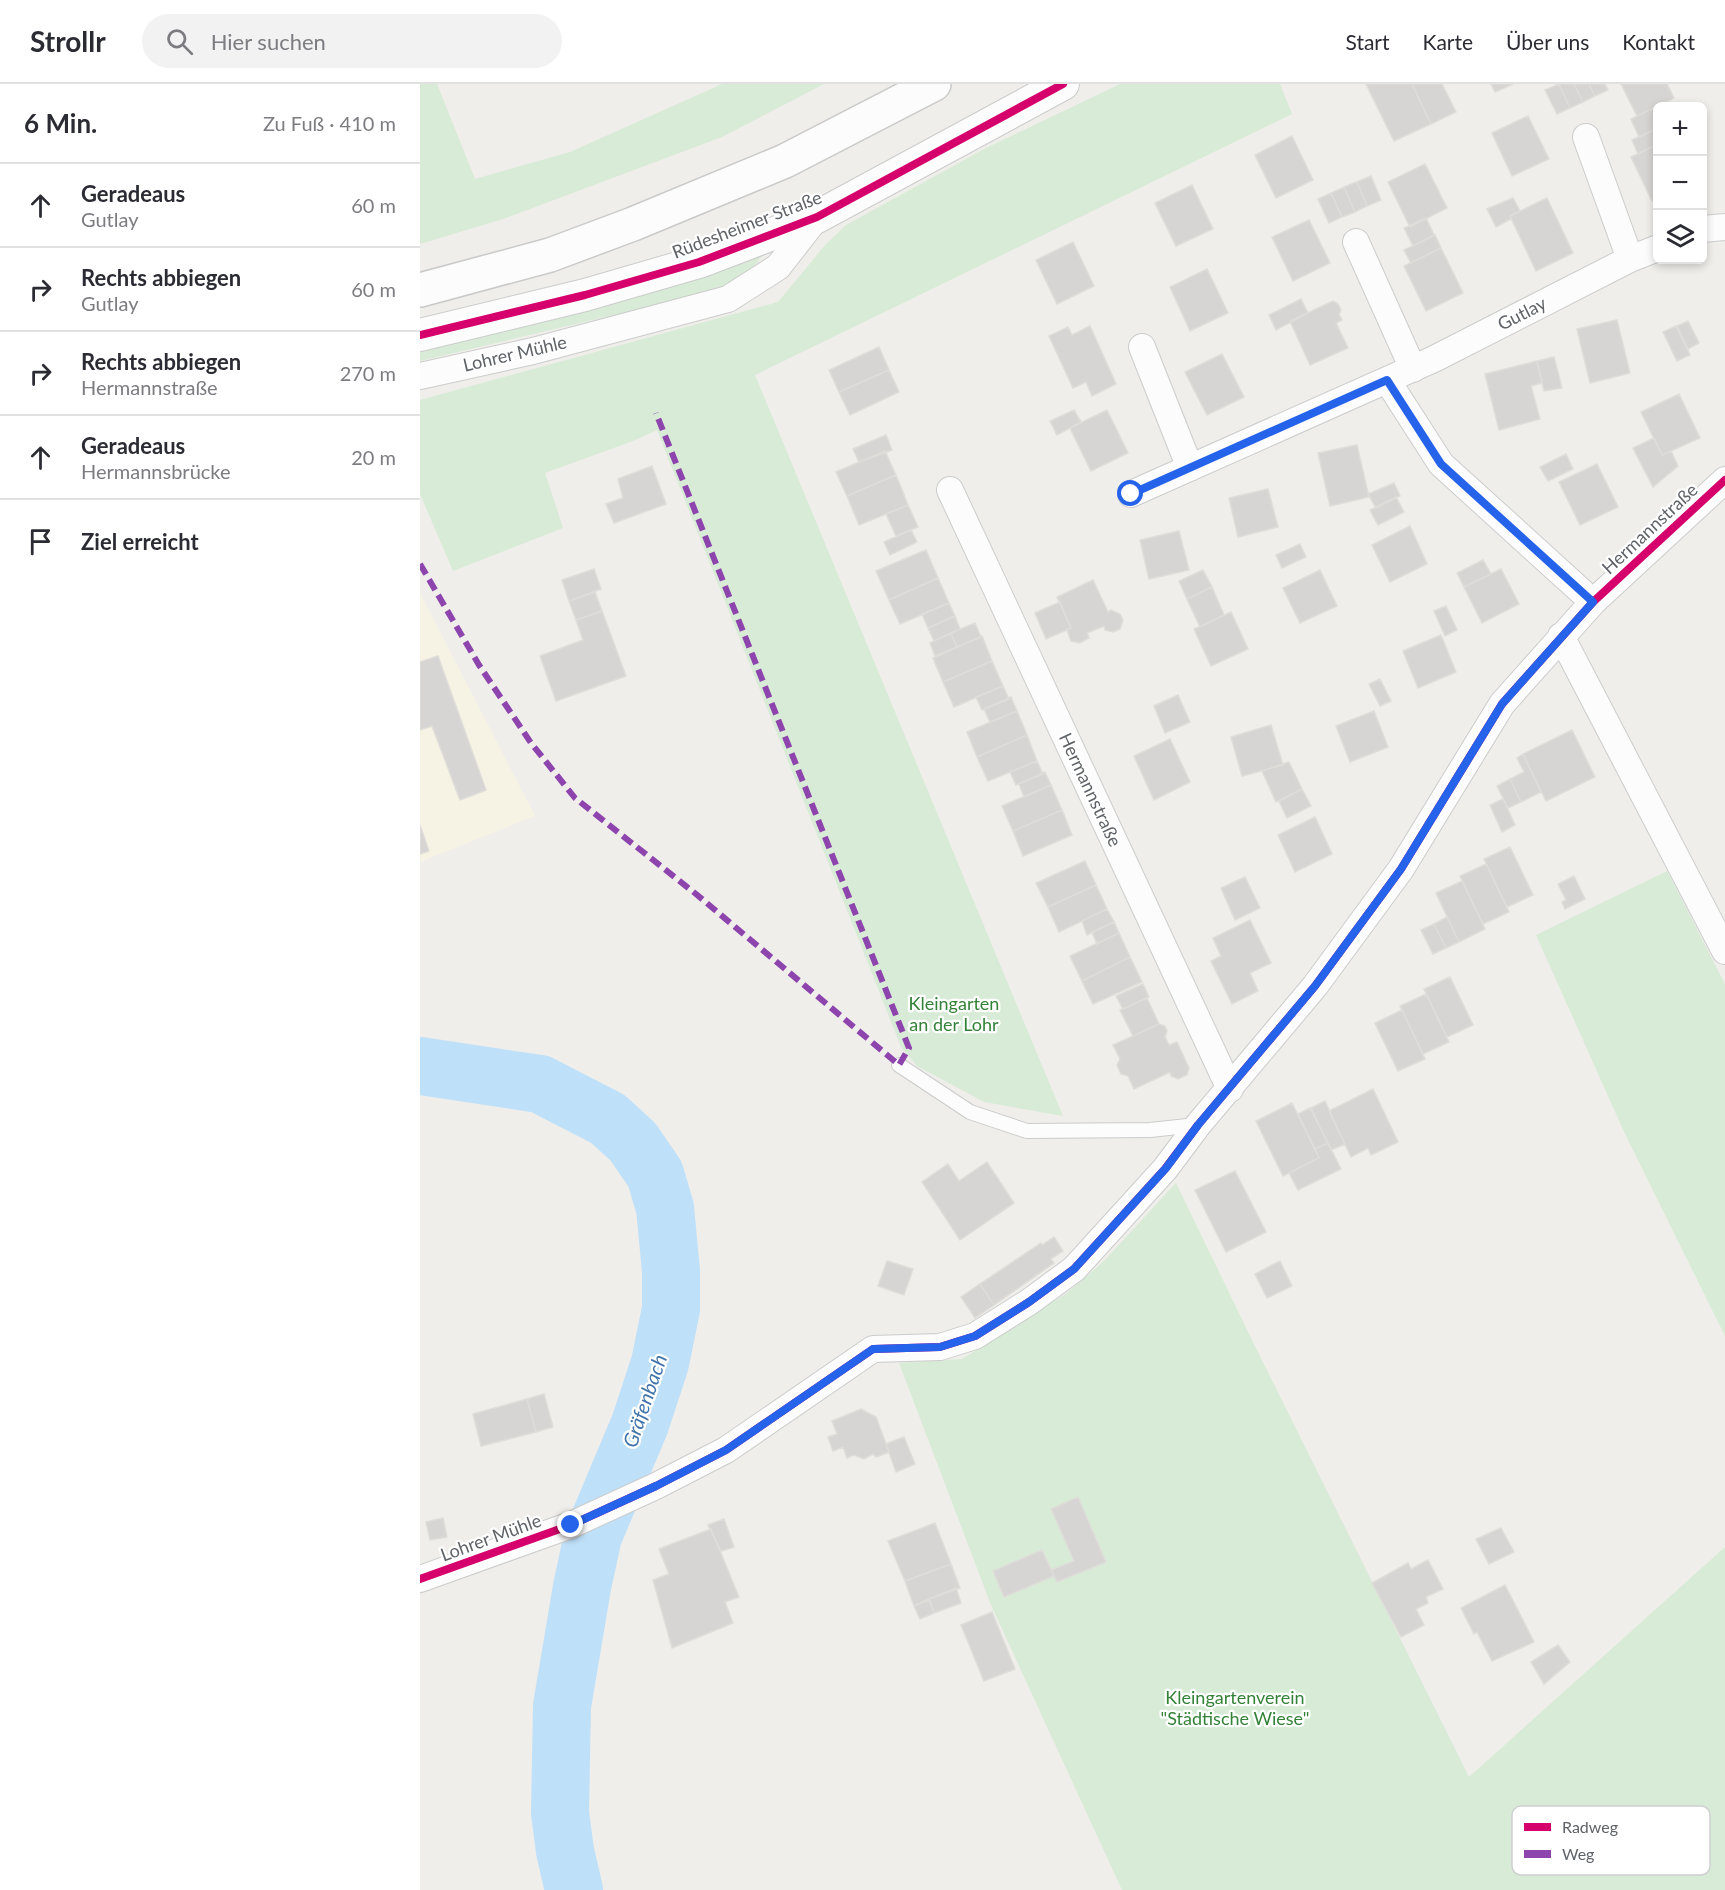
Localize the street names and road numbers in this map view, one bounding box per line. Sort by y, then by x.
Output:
street label: Rüdesheimer Straße [669,185,825,263]
street label: Gutlay [1493,291,1550,335]
street label: Lohrer Mühle [461,330,569,376]
street label: Hermannstraße [1597,478,1702,578]
street label: Hermannstraße [1055,729,1127,850]
street label: Lohrer Mühle [437,1509,544,1565]

